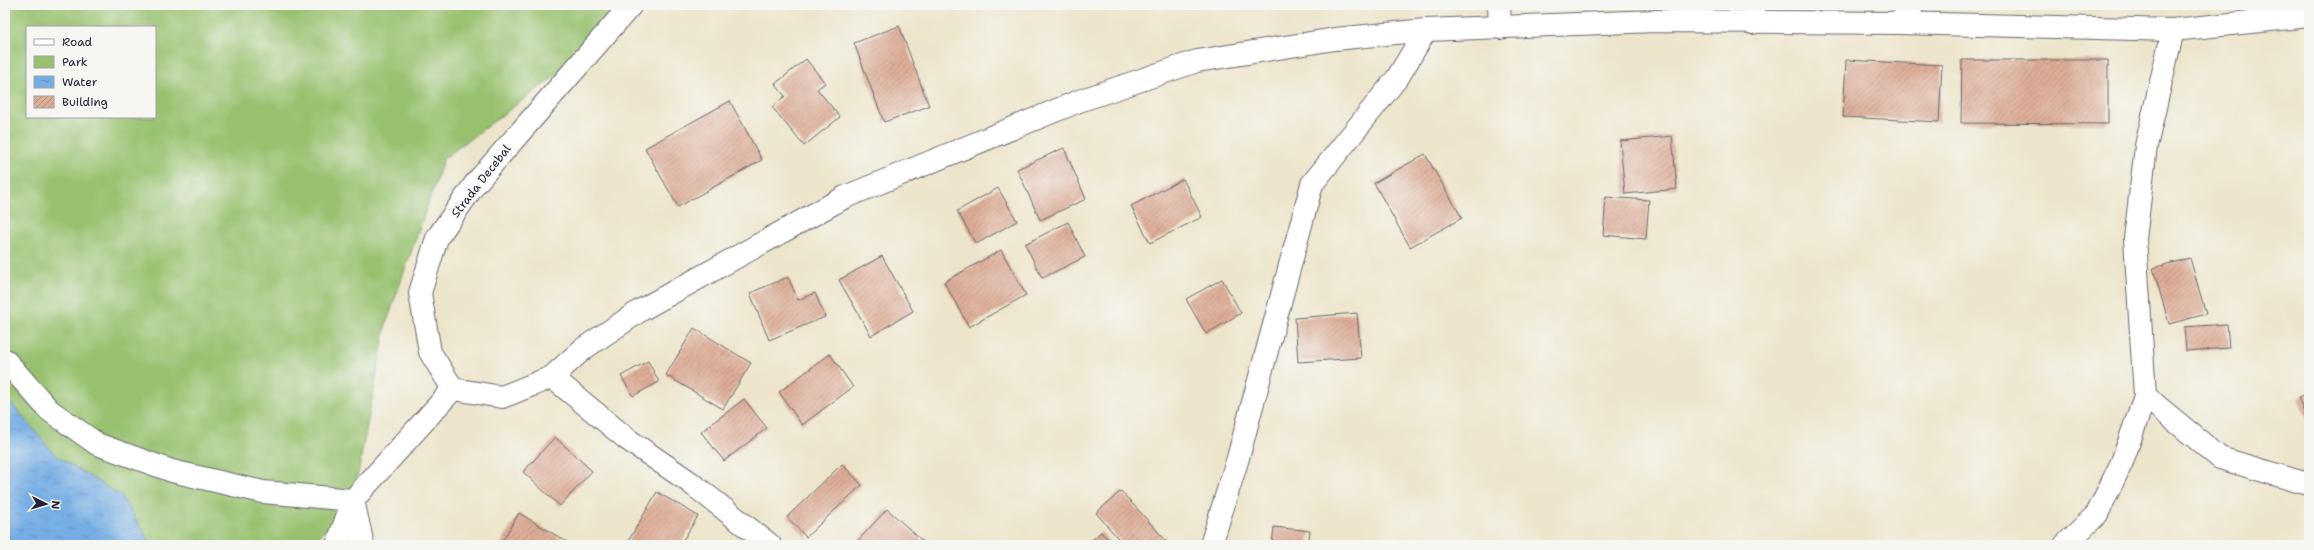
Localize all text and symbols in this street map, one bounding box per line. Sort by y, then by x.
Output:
legend [26,26,156,118]
text: Road [62,34,93,50]
text: Park [62,54,88,70]
text: Water [62,74,98,90]
text: Building [62,94,108,110]
street label: Strada Decebal [448,141,515,221]
north arrow [26,484,66,524]
text: N [48,500,63,510]

